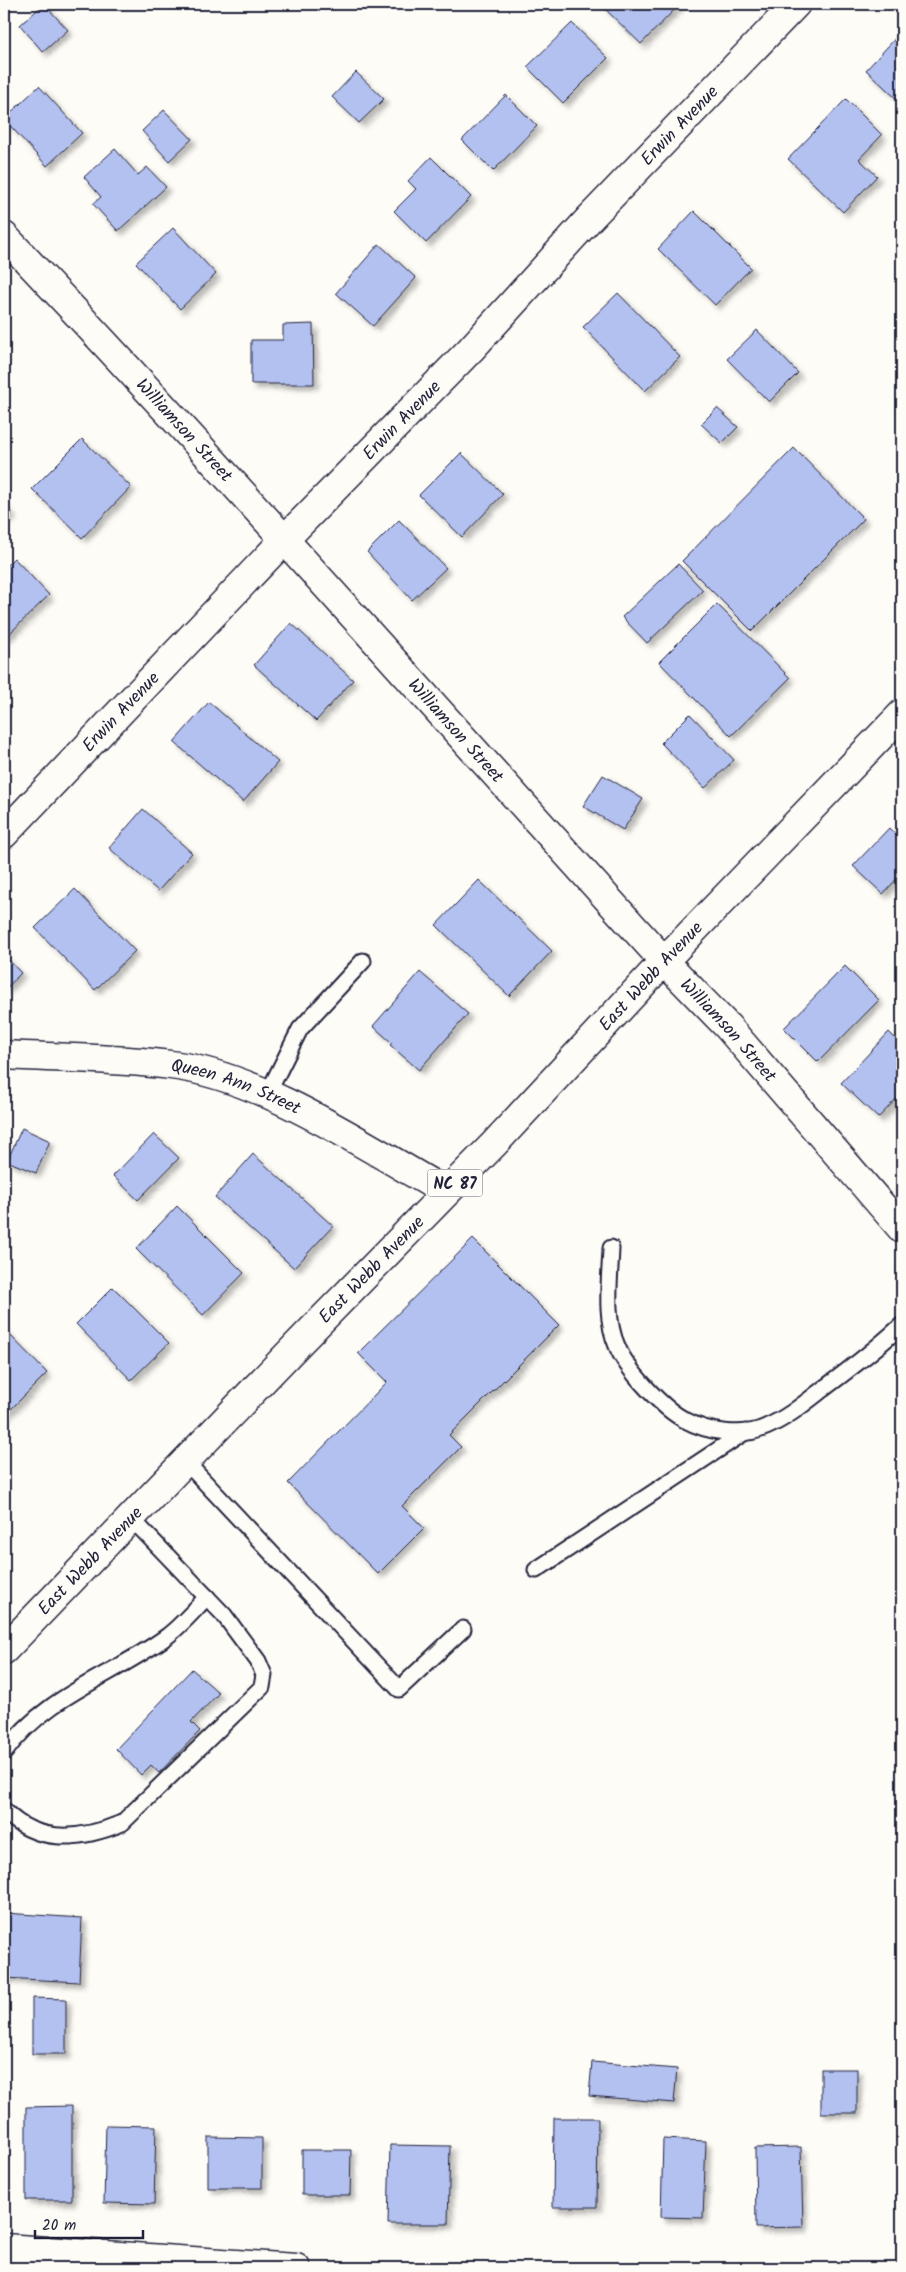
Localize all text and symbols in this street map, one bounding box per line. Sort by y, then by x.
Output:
street label: Erwin Avenue [634,79,726,173]
street label: Williamson Street [128,372,240,490]
street label: Erwin Avenue [356,374,449,468]
street label: Erwin Avenue [76,665,168,760]
street label: Williamson Street [400,672,511,791]
street label: East Webb Avenue [592,915,711,1039]
street label: Williamson Street [672,972,784,1090]
street label: Queen Ann Street [169,1052,306,1124]
road number: NC 87 [428,1170,482,1196]
street label: East Webb Avenue [312,1209,432,1331]
street label: East Webb Avenue [31,1500,151,1623]
scale bar [35,2207,142,2239]
text: 20 m [42,2214,76,2238]

